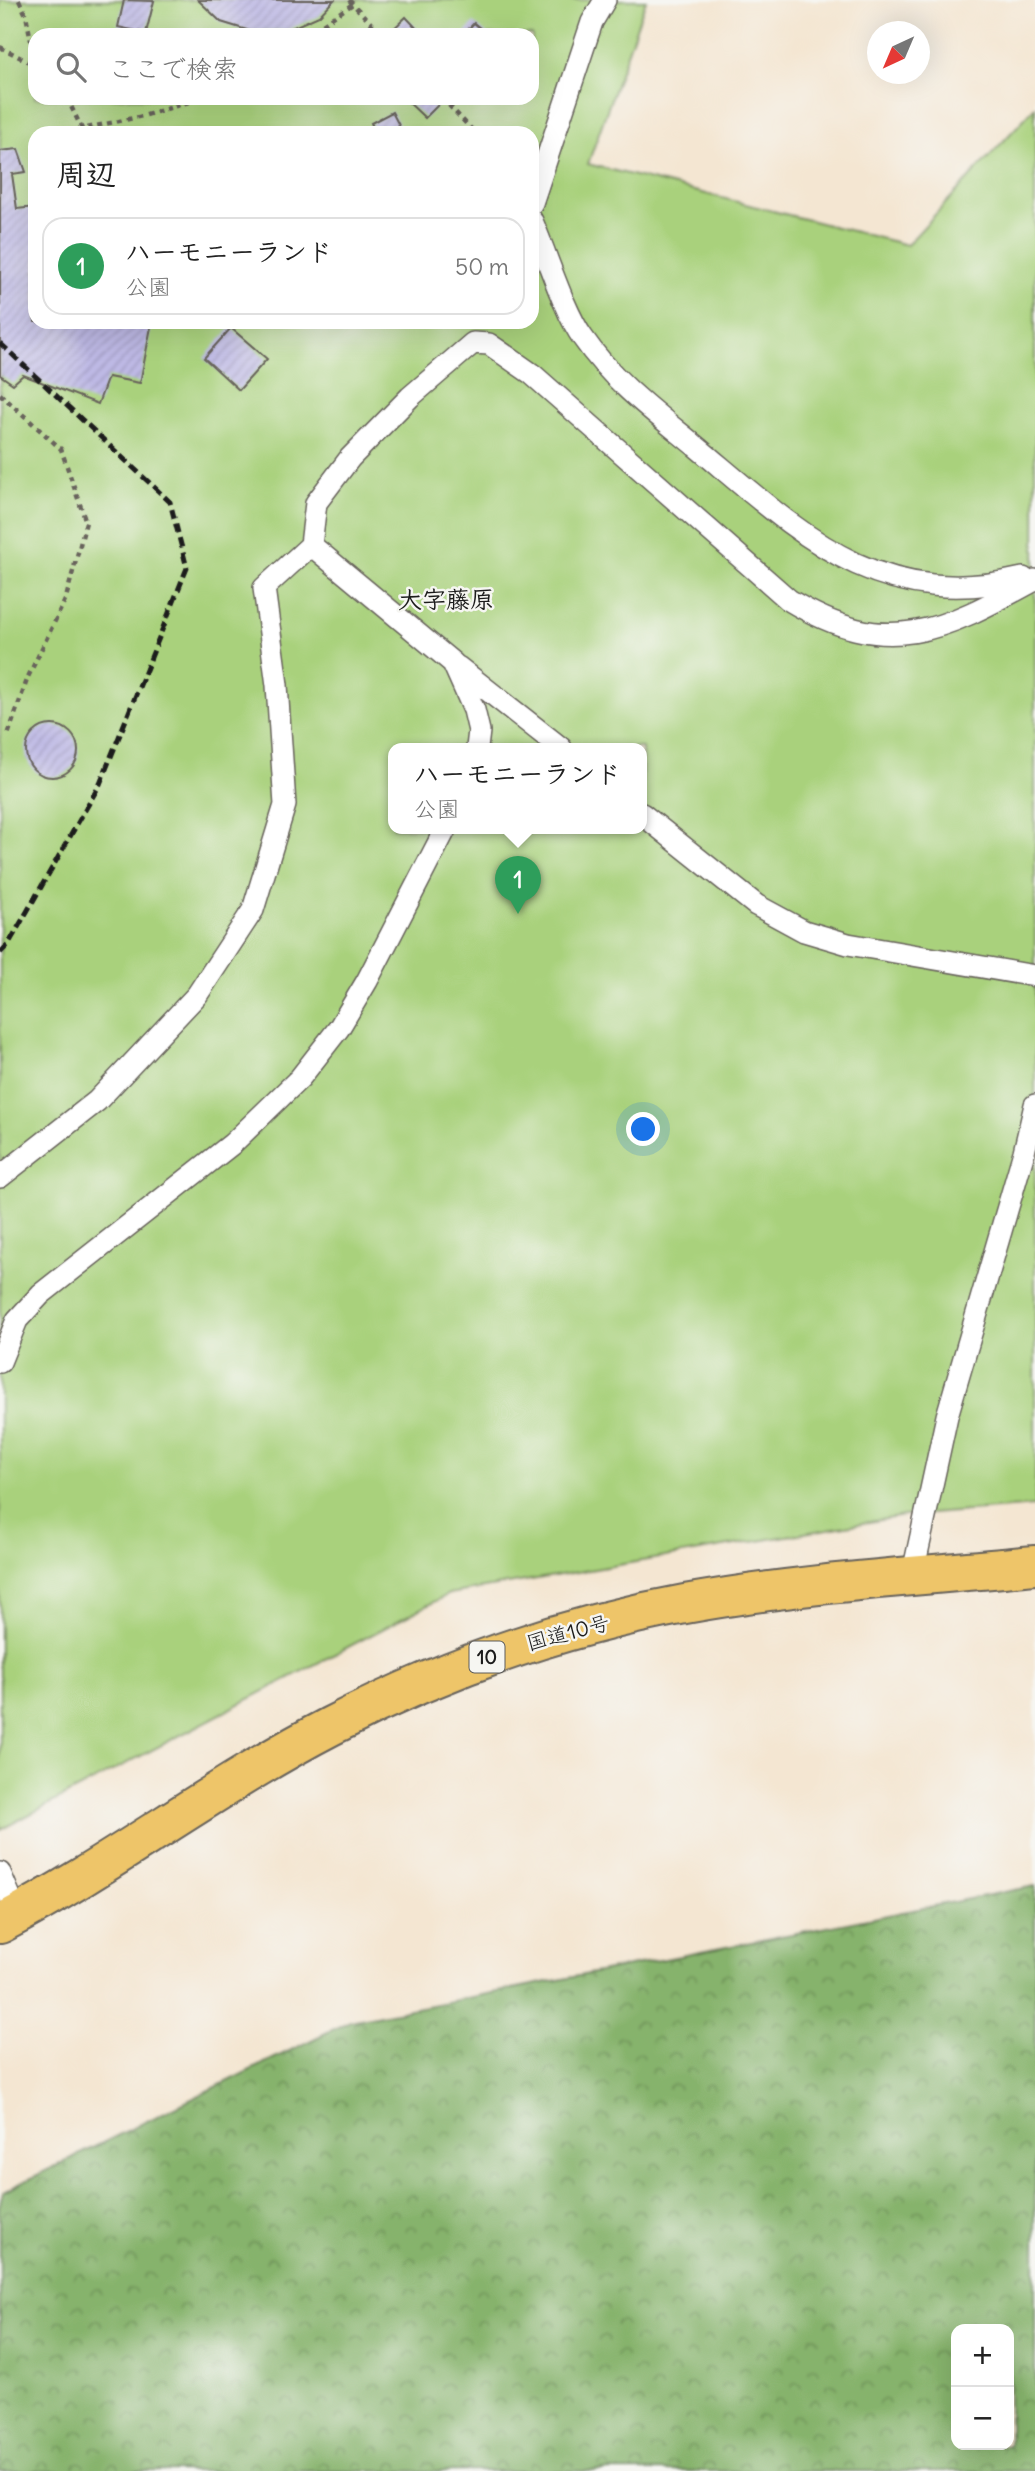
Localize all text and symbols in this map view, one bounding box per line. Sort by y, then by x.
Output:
north arrow [867,21,930,84]
search box [28,28,539,105]
icon: search [52,48,90,86]
text: ここで検索 [108,52,238,85]
text: 周辺 [56,155,116,193]
text: ハーモニーランド [125,235,333,268]
text: 1 [76,252,86,281]
text: 50 m [455,252,509,281]
text: 公園 [125,272,171,301]
district label: 大字藤原 [398,584,494,614]
popup [388,743,647,834]
text: ハーモニーランド [413,757,622,790]
text: 公園 [413,794,459,823]
pin: 1 [495,856,541,914]
your location [626,1112,660,1146]
street label: 国道10号 [523,1608,612,1657]
road number: 10 [470,1642,504,1672]
map controls [951,2324,1014,2450]
button: + [951,2324,1014,2387]
button: − [951,2387,1014,2450]

